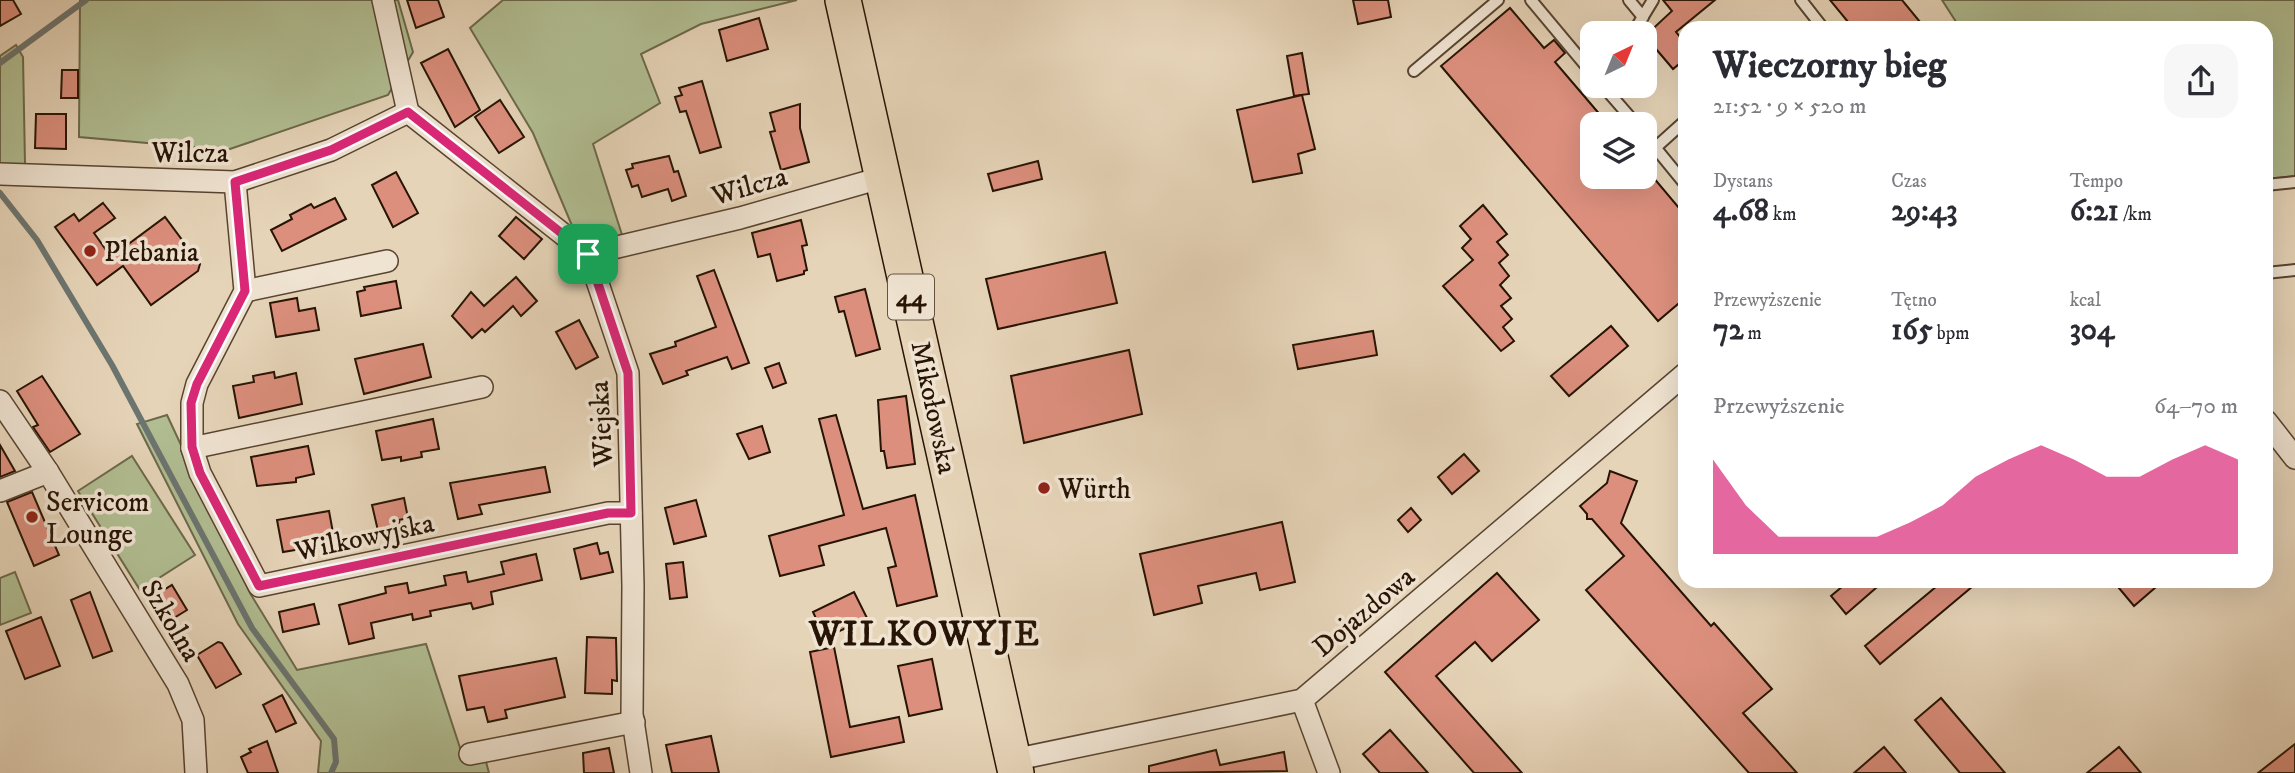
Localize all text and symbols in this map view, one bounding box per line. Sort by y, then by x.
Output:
north arrow [1580,21,1657,98]
map controls [1580,21,1657,189]
text: Wieczorny bieg [1713,42,1946,90]
button: share [2164,44,2238,118]
text: 21:52 · 9 × 520 m [1713,92,1866,121]
button: layers [1580,112,1657,189]
street label: Wilcza [150,136,229,171]
street label: Wilcza [706,159,791,214]
text: Dystans [1713,170,1773,193]
text: Czas [1891,170,1926,193]
text: Tempo [2070,170,2123,193]
text: 4.68 [1713,193,1769,230]
text: 29:43 [1891,193,1957,230]
text: 6:21 [2070,193,2119,230]
text: km [1769,203,1797,226]
text: /km [2119,203,2152,226]
pin [558,224,618,284]
place label: Plebania [104,235,199,270]
icon: arrive [569,235,607,273]
marker: Plebania [82,243,98,259]
road number: 44 [888,274,934,320]
text: Przewyższenie [1713,289,1822,312]
text: Tętno [1891,289,1937,312]
text: kcal [2070,289,2101,312]
text: 72 [1713,312,1744,349]
text: 165 [1891,312,1933,349]
text: 304 [2070,312,2114,349]
text: m [1744,322,1762,345]
text: bpm [1933,322,1970,345]
street label: Mikołowska [902,338,965,477]
street label: Wiejska [582,380,621,469]
text: Przewyższenie [1713,392,1845,421]
text: 64–70 m [2154,392,2238,421]
place label: Würth [1057,472,1131,507]
marker: Würth [1036,480,1052,496]
place label: Servicom Lounge [46,485,149,552]
street label: Wilkowyjska [290,506,437,570]
marker: Servicom Lounge [24,509,40,525]
street label: Dojazdowa [1306,559,1422,665]
street label: Szkolna [133,574,209,668]
district label: WILKOWYJE [808,613,1041,657]

